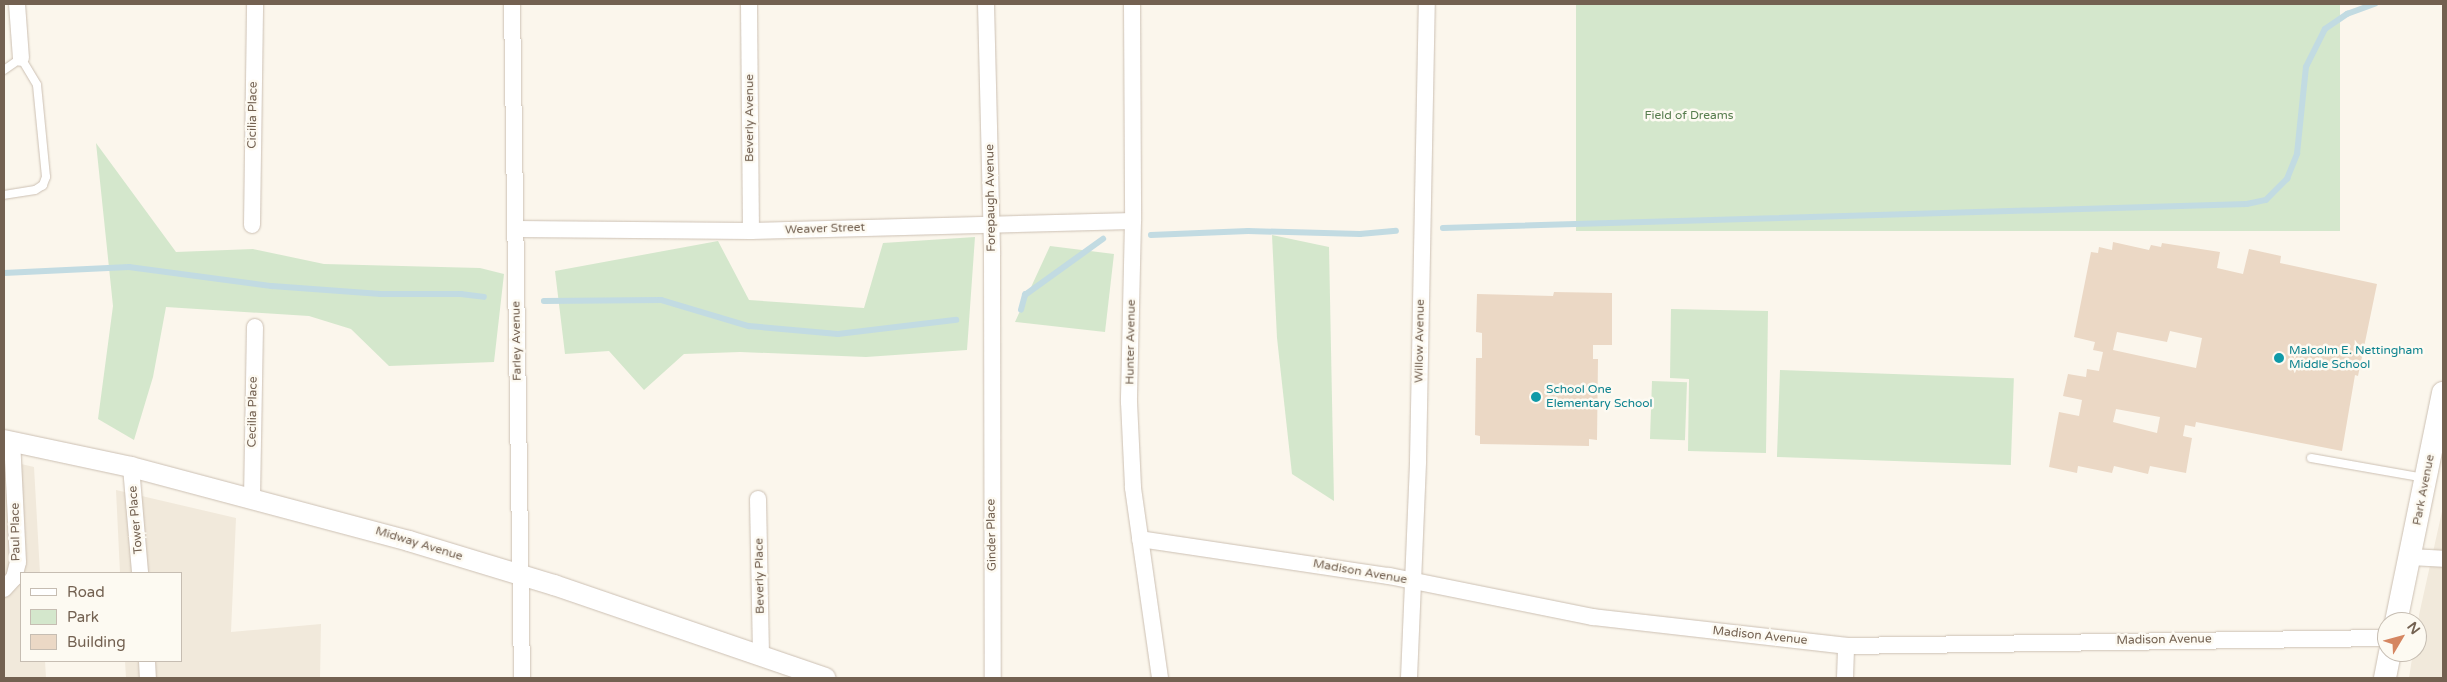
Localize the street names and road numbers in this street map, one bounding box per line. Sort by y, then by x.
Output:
street label: Beverly Avenue [743,74,757,162]
street label: Cicilia Place [245,81,261,149]
street label: Forepaugh Avenue [983,144,999,252]
street label: Weaver Street [785,220,865,238]
street label: Hunter Avenue [1123,299,1139,385]
street label: Willow Avenue [1412,299,1428,383]
street label: Farley Avenue [509,301,525,381]
street label: Cecilia Place [245,376,261,448]
street label: Park Avenue [2410,453,2438,527]
street label: Tower Place [126,485,146,555]
street label: Ginder Place [984,499,1000,571]
street label: Paul Place [8,503,24,561]
street label: Midway Avenue [374,524,464,564]
street label: Beverly Place [752,538,768,614]
street label: Madison Avenue [1312,557,1408,587]
street label: Madison Avenue [1712,624,1808,648]
street label: Madison Avenue [2116,632,2212,648]

